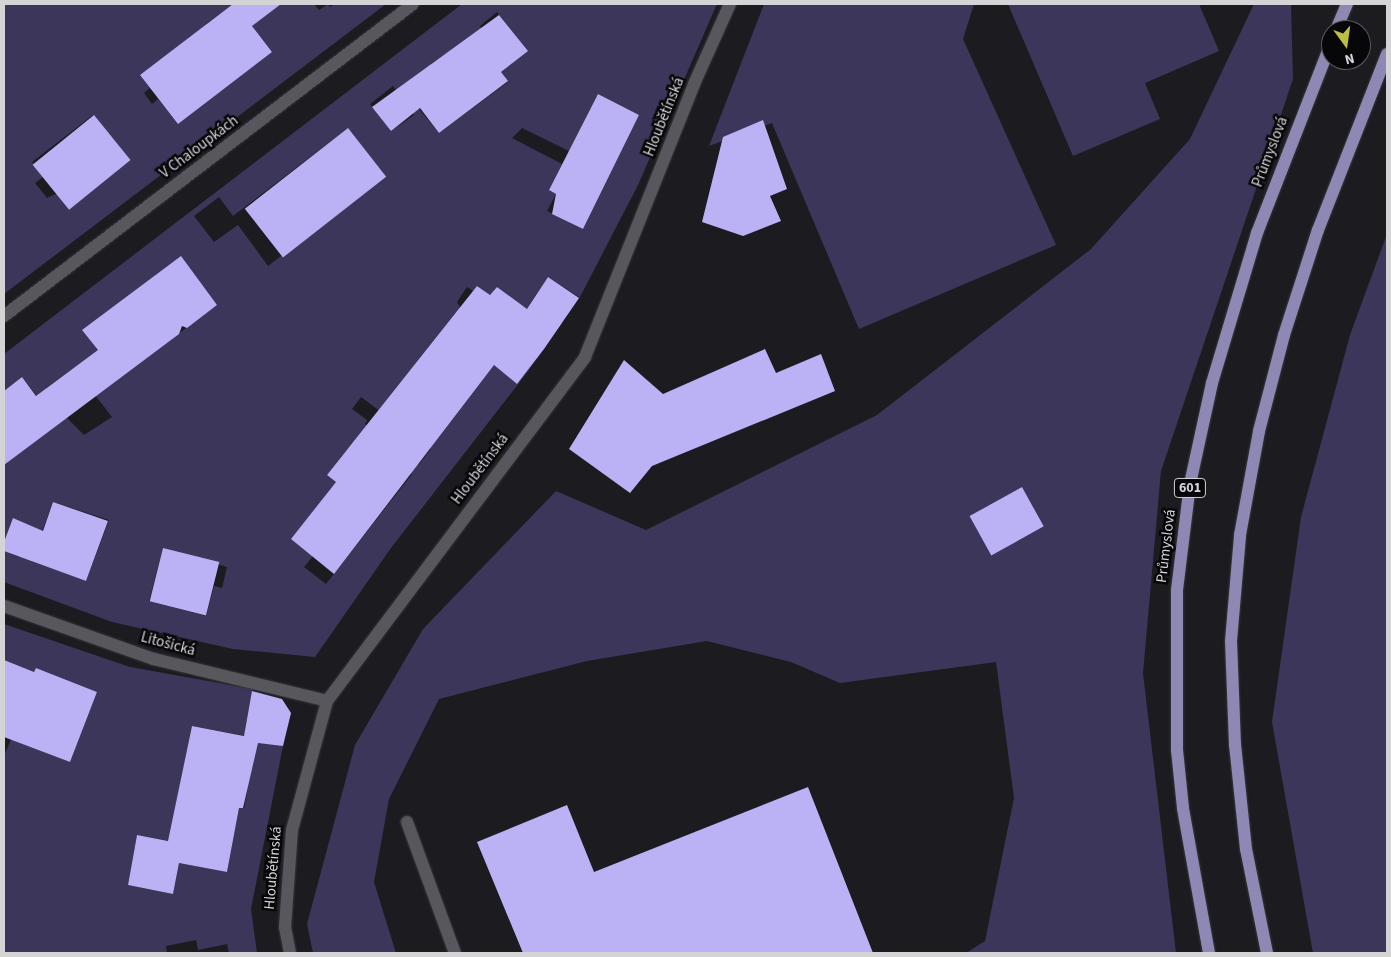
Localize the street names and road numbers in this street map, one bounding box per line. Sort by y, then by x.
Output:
street label: Hloubětínská [640,75,688,159]
street label: V Chaloupkách [156,112,242,182]
street label: Průmyslová [1248,114,1292,190]
street label: Hloubětínská [448,430,512,508]
road number: 601 [1174,476,1206,499]
street label: Průmyslová [1153,508,1179,584]
street label: Litošická [139,628,197,660]
street label: Hloubětínská [260,826,286,910]

